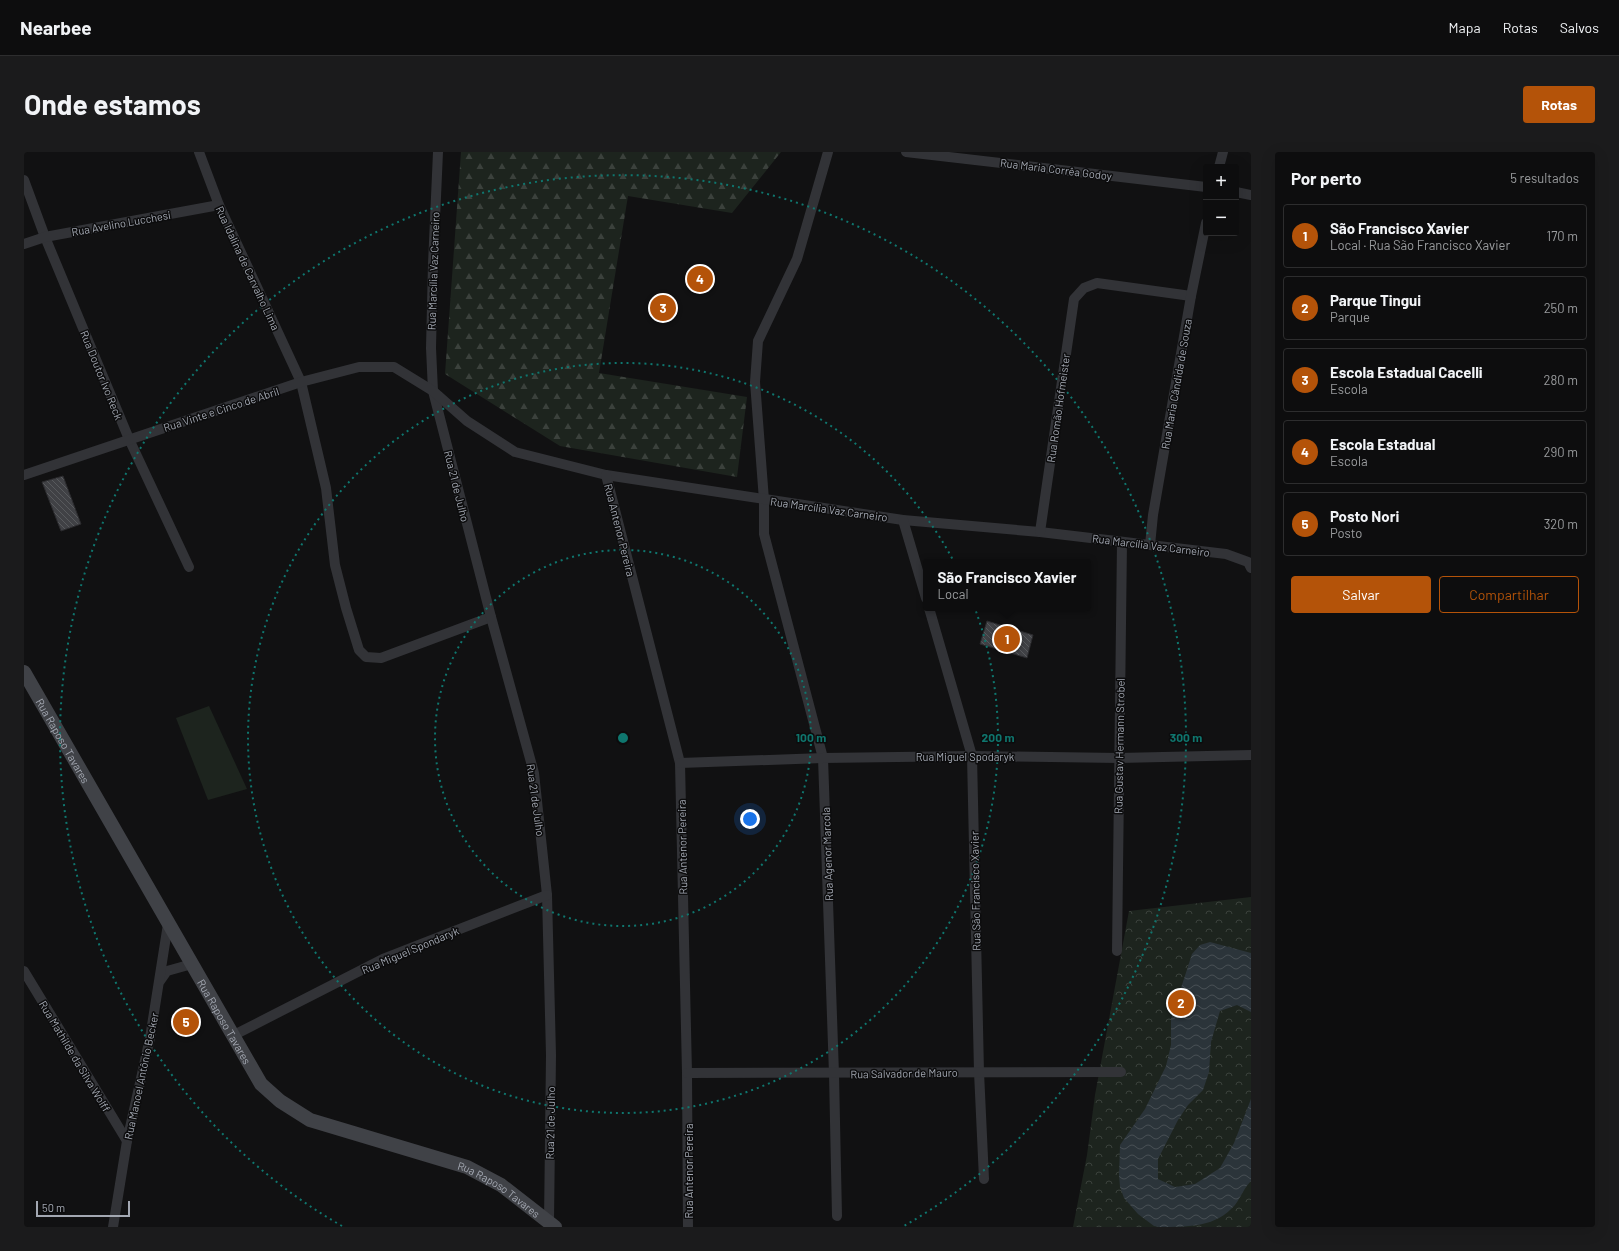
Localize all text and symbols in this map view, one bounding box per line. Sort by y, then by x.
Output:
text: Nearbee [20,16,92,39]
text: Mapa [1449,19,1481,36]
text: Rotas [1503,19,1538,36]
text: Salvos [1560,19,1599,36]
button: Rotas [1523,86,1595,123]
text: Onde estamos [24,87,201,121]
street label: Rua Maria Corrêa Godoy [999,156,1113,182]
map controls [1203,164,1239,236]
button: + [1203,164,1239,200]
text: Por perto [1291,168,1361,188]
text: 5 resultados [1510,170,1579,186]
button: − [1203,200,1239,236]
street label: Rua Idalina de Carvalho Lima [213,204,283,332]
street label: Rua Avelino Lucchesi [70,208,172,238]
street label: Rua Marcília Vaz Carneiro [424,212,442,330]
text: São Francisco Xavier [1330,219,1469,237]
text: 1 [1303,228,1307,244]
text: 170 m [1547,228,1578,244]
text: Local · Rua São Francisco Xavier [1330,237,1510,253]
pin: 4 [687,264,713,294]
text: Parque Tingui [1330,291,1421,309]
pin: 3 [650,293,676,323]
text: 2 [1301,300,1309,316]
text: 250 m [1544,300,1578,316]
text: Parque [1330,309,1370,325]
street label: Rua Maria Cândida de Souza [1158,318,1194,450]
street label: Rua Doutor Ivo Reck [78,328,126,422]
street label: Rua Romão Hofmeister [1044,353,1072,463]
text: Escola Estadual Cacelli [1330,363,1483,381]
text: 3 [1301,372,1309,388]
text: 280 m [1544,372,1578,388]
text: Escola [1330,381,1368,397]
street label: Rua Vinte e Cinco de Abril [161,384,281,434]
text: Escola Estadual [1330,435,1435,453]
text: 4 [1301,444,1309,460]
text: 290 m [1544,444,1578,460]
street label: Rua 21 de Julho [442,449,472,523]
text: Escola [1330,453,1368,469]
street label: Rua Antenor Pereira [602,482,638,578]
street label: Rua Marcília Vaz Carneiro [769,494,889,524]
text: Posto Nori [1330,507,1399,525]
text: 5 [1301,516,1309,532]
text: 320 m [1544,516,1578,532]
text: Posto [1330,525,1362,541]
street label: Rua Marcília Vaz Carneiro [1091,531,1211,559]
popup [923,559,1091,611]
text: São Francisco Xavier [938,568,1076,586]
button: Salvar [1291,576,1431,613]
button: Compartilhar [1439,576,1579,613]
text: Local [938,586,968,602]
pin: 1 [994,624,1020,654]
street label: Rua Gustav Hermann Strobel [1111,678,1127,814]
street label: Rua Raposo Tavares [34,696,93,785]
text: 100 m [796,730,826,744]
text: 200 m [982,730,1014,744]
text: 300 m [1170,730,1202,744]
centre of rings [616,731,630,745]
street label: Rua Miguel Spodaryk [916,750,1015,763]
street label: Rua 21 de Julho [524,763,548,837]
street label: Rua Antenor Pereira [675,799,689,895]
street label: Rua Agenor Marcola [819,807,835,901]
your location [740,809,760,829]
street label: Rua São Francisco Xavier [967,831,983,951]
street label: Rua Miguel Spondaryk [359,923,461,976]
street label: Rua Raposo Tavares [195,977,254,1066]
pin: 2 [1168,988,1194,1018]
street label: Rua Mathilde da Silva Wolff [37,998,113,1114]
pin: 5 [173,1007,199,1037]
street label: Rua Manoel Antônio Becker [121,1011,161,1141]
street label: Rua Salvador de Mauro [850,1066,958,1080]
street label: Rua 21 de Julho [543,1086,557,1160]
street label: Rua Antenor Pereira [682,1123,695,1219]
street label: Rua Raposo Tavares [456,1158,543,1220]
scale bar [36,1199,130,1218]
text: 50 m [42,1201,65,1214]

